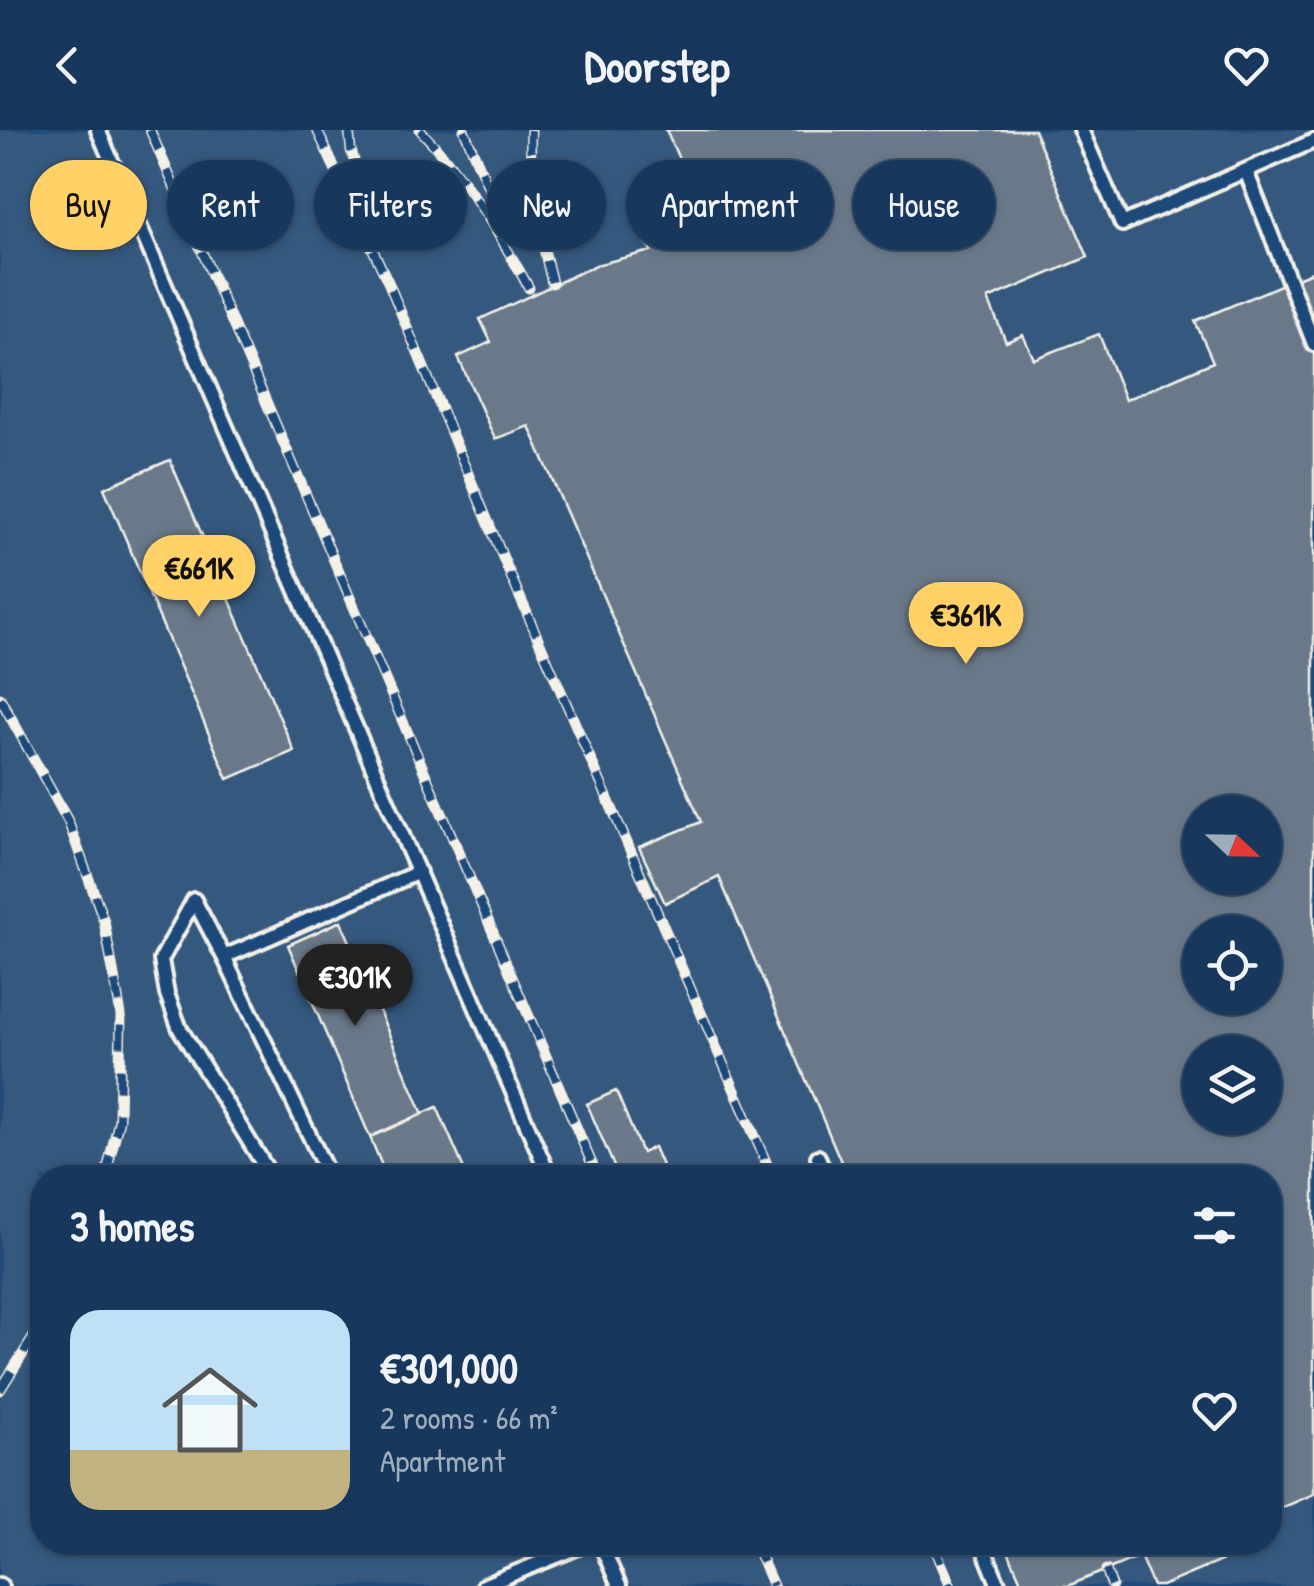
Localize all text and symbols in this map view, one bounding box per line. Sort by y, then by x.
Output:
text: Doorstep [585,35,729,96]
icon: back [40,38,95,93]
icon: heart [1219,38,1274,93]
chip: Buy [30,160,147,250]
chip: Rent [167,160,294,250]
chip: Filters [314,160,467,250]
chip: New [487,160,606,250]
chip: Apartment [626,160,833,250]
chip: House [853,160,995,250]
pin: €661K [129,535,269,620]
text: €661K [164,546,234,589]
pin: €361K [896,582,1036,667]
text: €361K [931,593,1001,636]
north arrow [1182,795,1282,895]
map controls [1182,795,1282,1135]
button: locate [1182,915,1282,1015]
pin: €301K [285,944,425,1029]
text: €301K [319,955,391,998]
button: layers [1182,1035,1282,1135]
text: 3 homes [70,1197,195,1254]
icon: filters [1187,1198,1242,1253]
text: €301,000 [380,1339,518,1396]
icon: home [150,1350,270,1470]
icon: heart [1187,1383,1242,1438]
text: 2 rooms · 66 m² [380,1396,558,1439]
text: Apartment [380,1439,505,1482]

